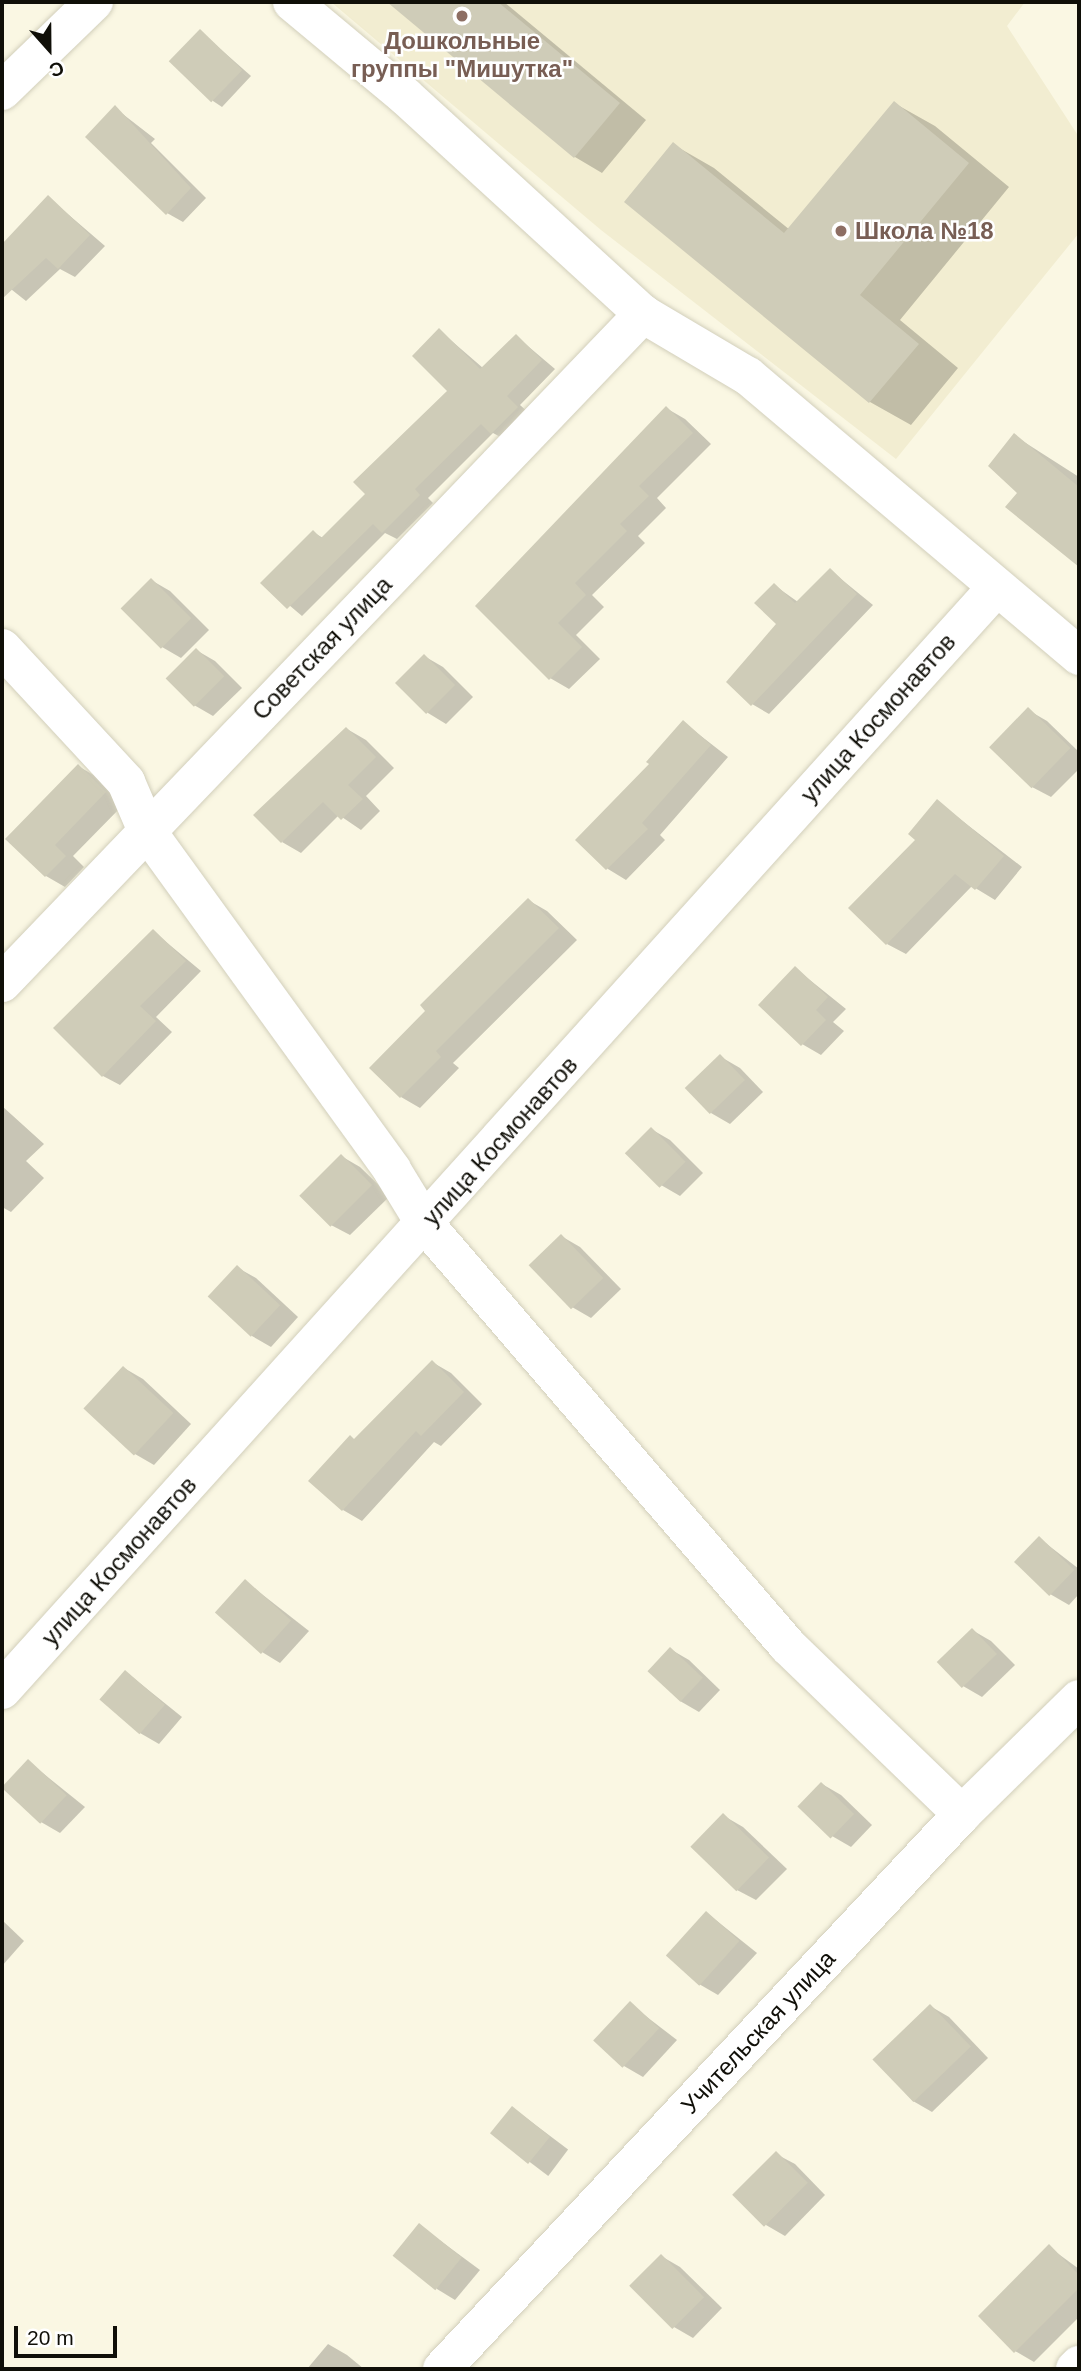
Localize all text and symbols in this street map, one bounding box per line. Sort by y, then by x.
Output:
marker: Дошкольные группы "Мишутка" [454,8,470,24]
north arrow [14,14,84,84]
place label: Дошкольные группы "Мишутка" [351,27,573,83]
text: С [47,57,67,81]
place label: Школа №18 [855,217,994,245]
marker: Школа №18 [833,223,849,239]
street label: Советская улица [246,570,398,726]
street label: улица Космонавтов [795,628,961,808]
street label: улица Космонавтов [417,1051,583,1231]
street label: улица Космонавтов [36,1471,202,1651]
street label: Учительская улица [675,1944,841,2120]
scale bar [18,2312,121,2356]
text: 20 m [27,2326,74,2349]

